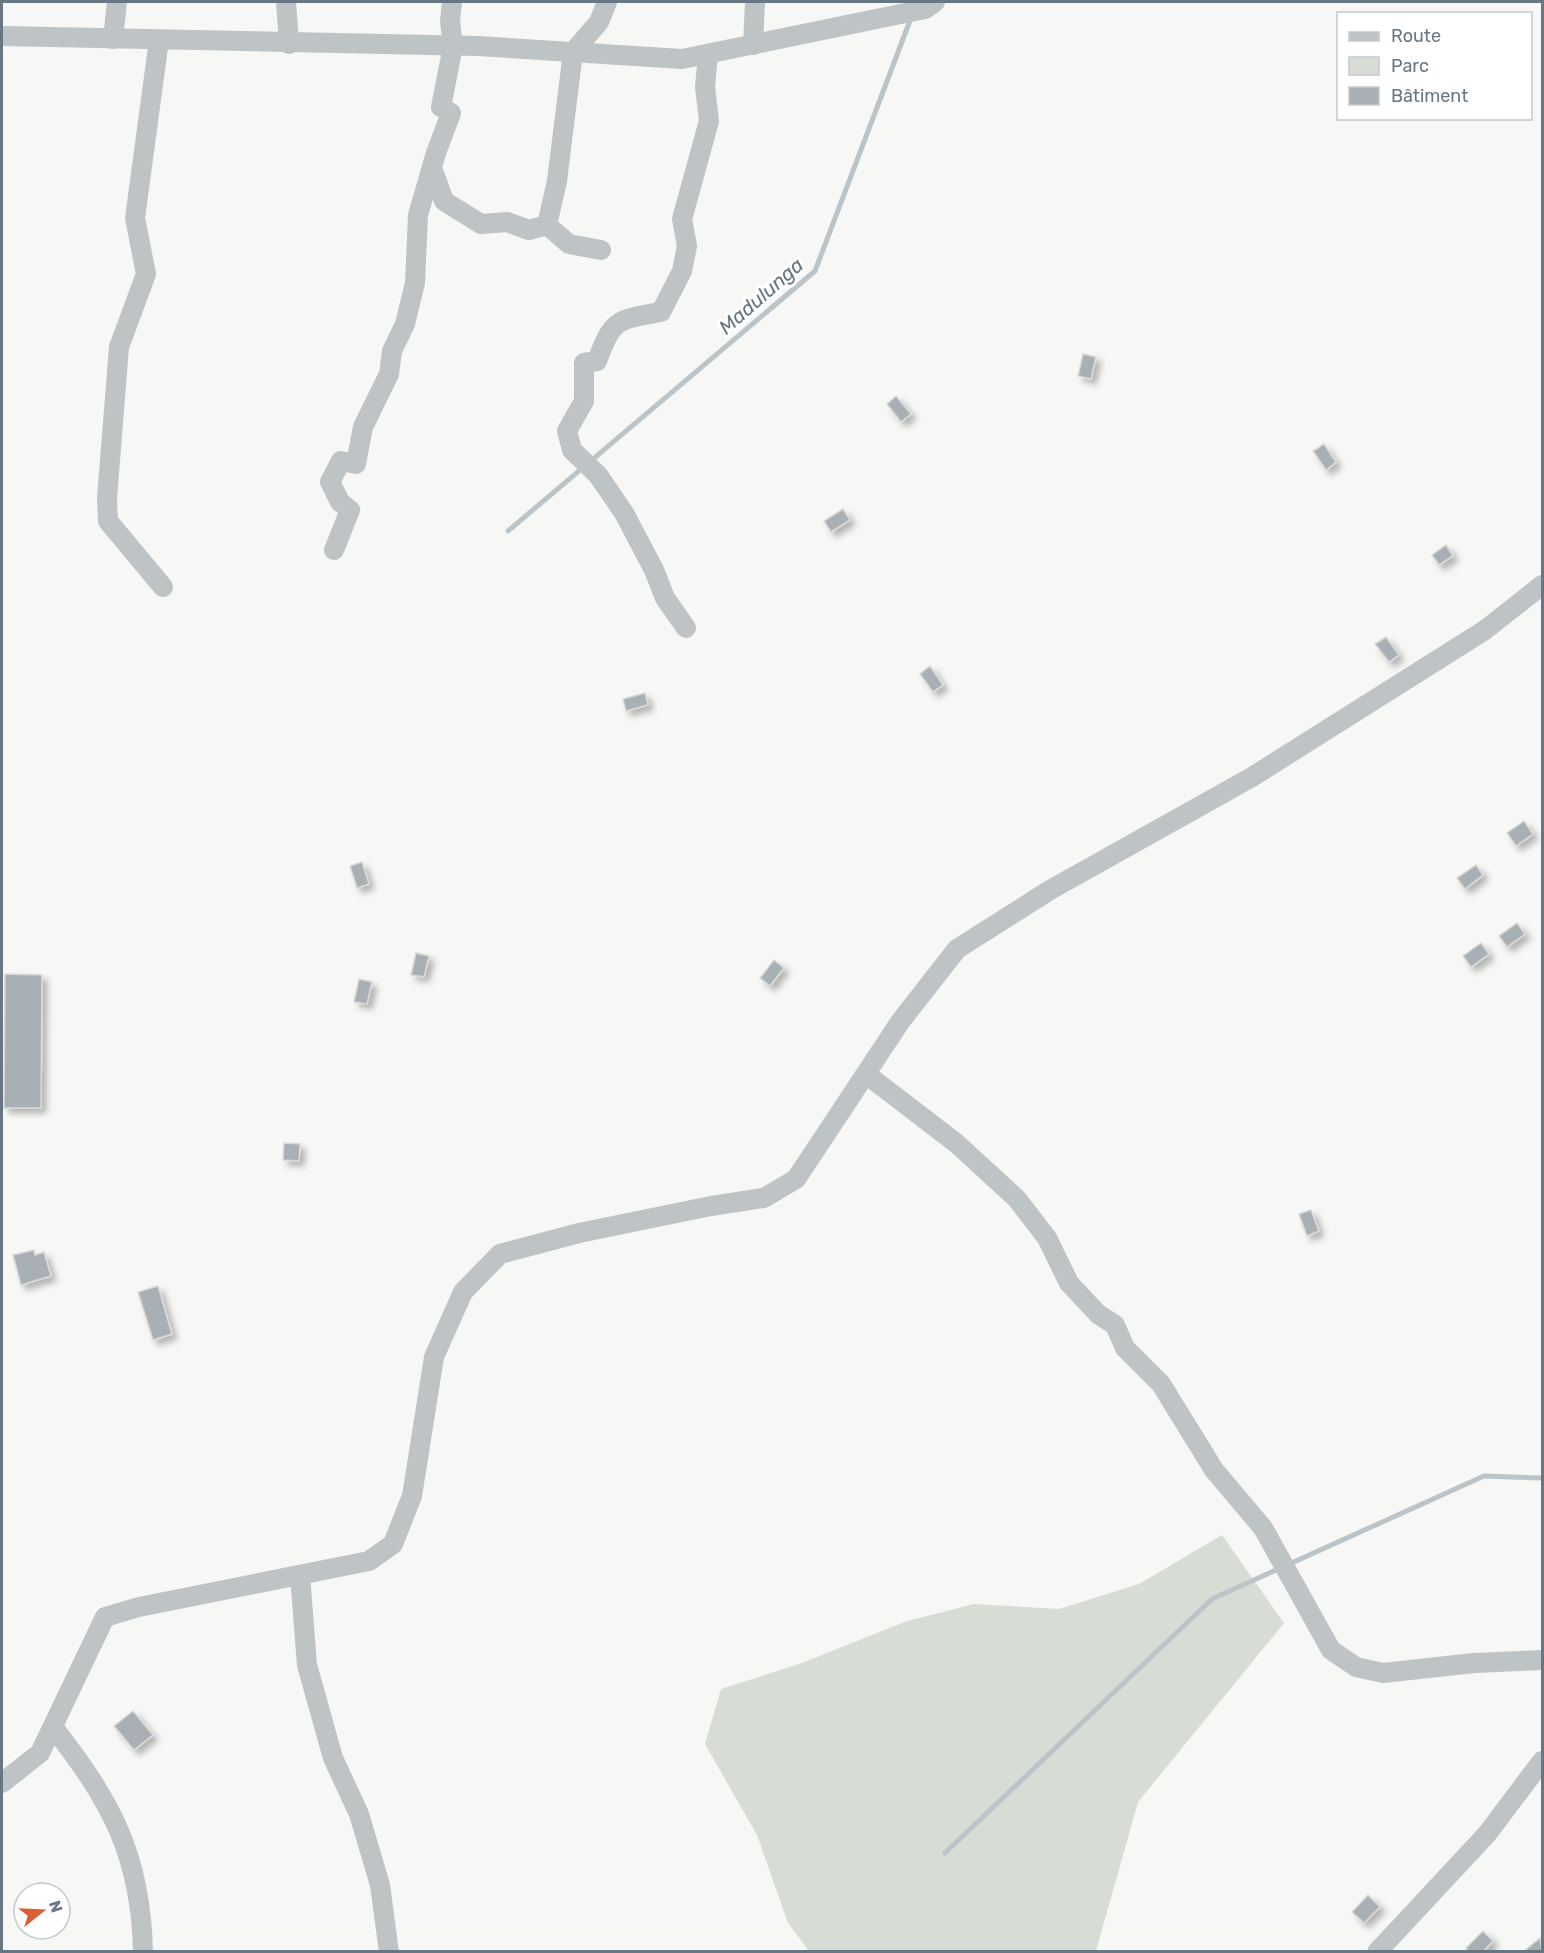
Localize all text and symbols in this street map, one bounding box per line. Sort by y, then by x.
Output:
legend [1337,12,1532,120]
text: Route [1391,25,1441,47]
text: Parc [1391,55,1429,77]
text: Bâtiment [1391,85,1468,107]
water label: Madulunga [714,253,808,339]
north arrow [12,1881,72,1941]
text: N [45,1898,67,1915]

